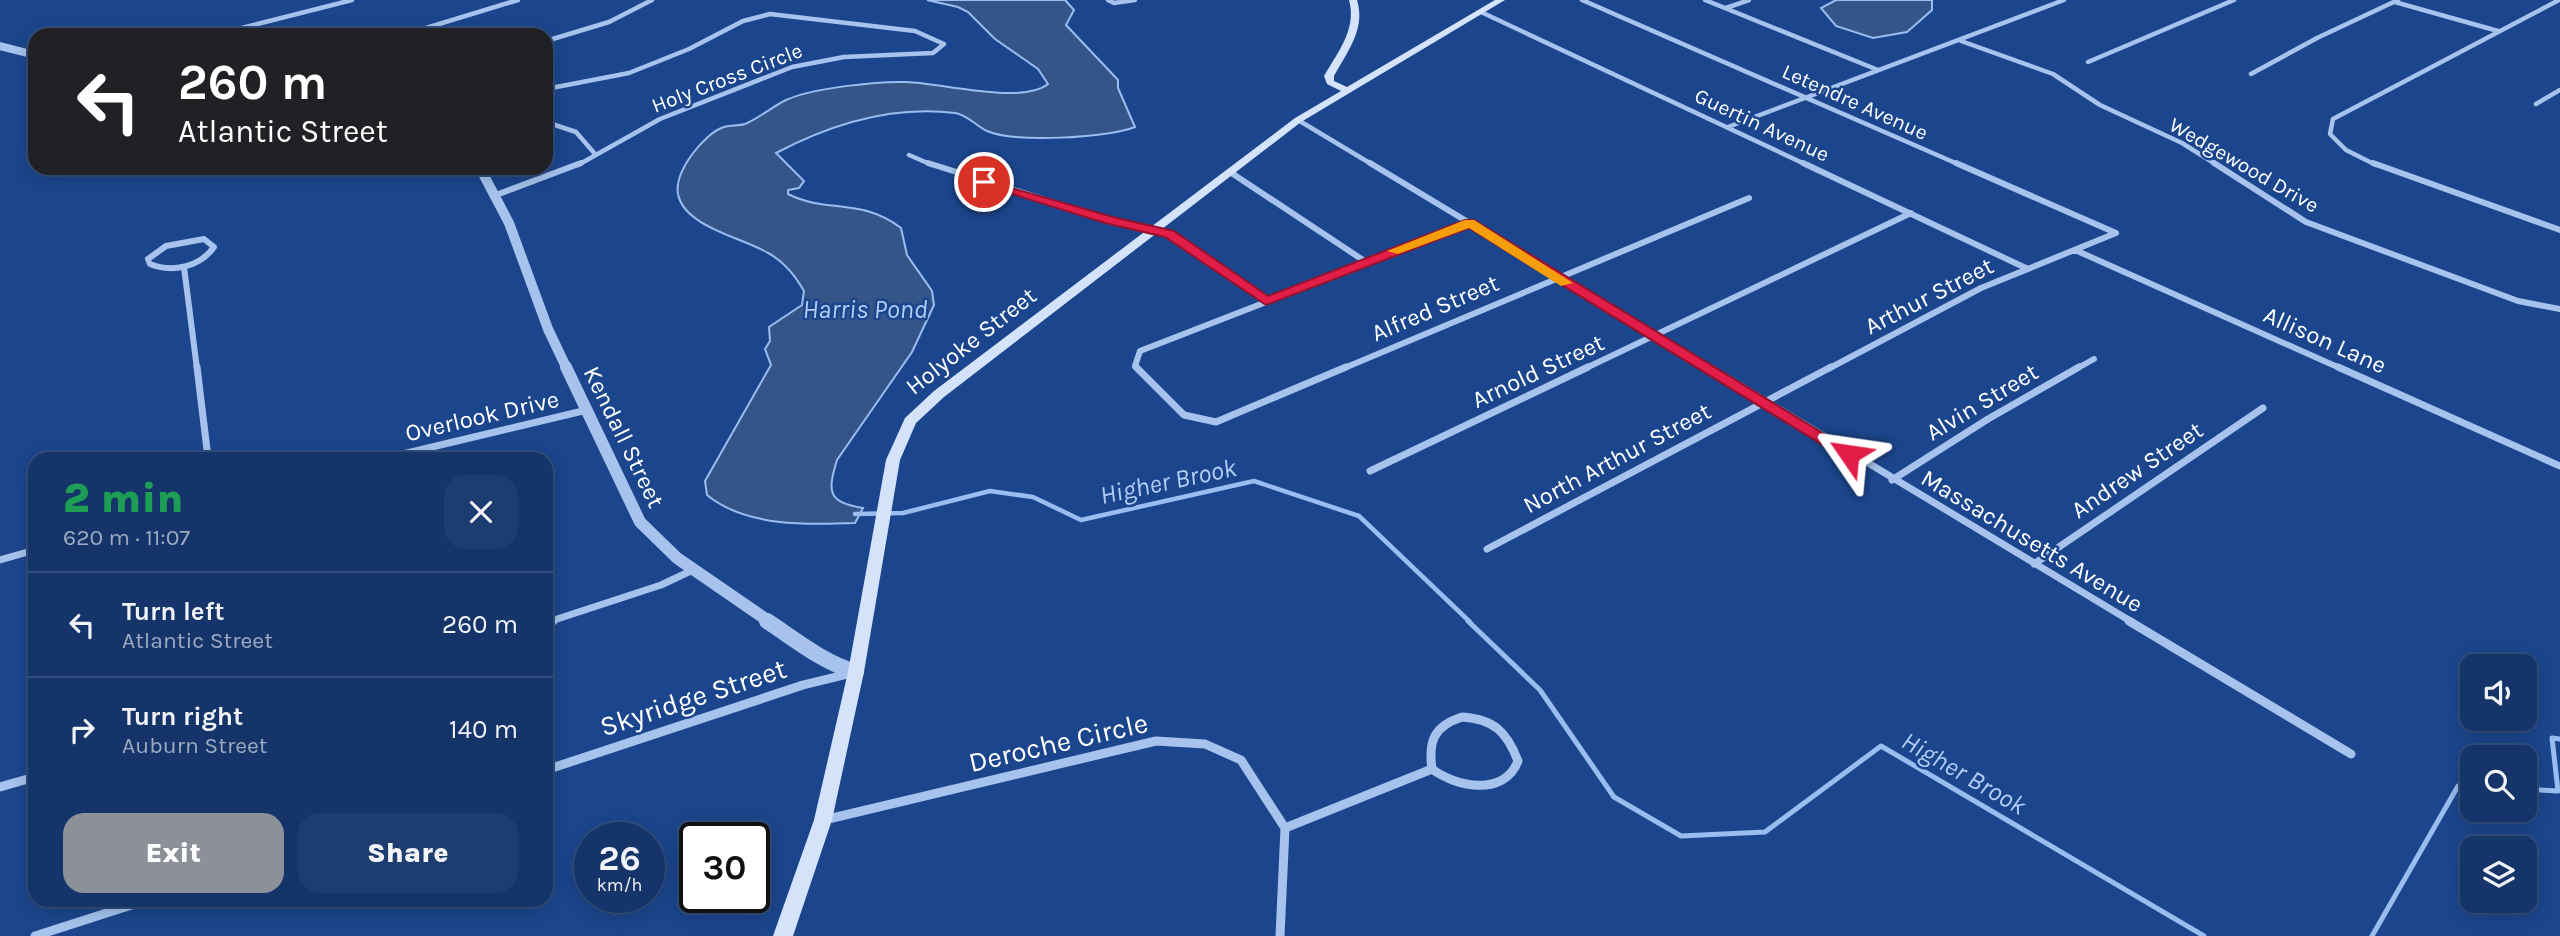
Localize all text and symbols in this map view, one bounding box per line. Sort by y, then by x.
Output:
street label: Holy Cross Circle [648,38,806,118]
text: 260 m [178,54,327,111]
icon: left [63,56,154,147]
street label: Letendre Avenue [1778,59,1932,145]
street label: Guertin Avenue [1691,83,1833,167]
street label: Wedgewood Drive [2165,112,2323,218]
text: Atlantic Street [178,113,388,150]
pin [954,152,1014,212]
icon: arrive [965,163,1003,201]
street label: Arthur Street [1860,252,1998,340]
street label: Alfred Street [1367,269,1503,347]
street label: Holyoke Street [900,281,1042,401]
water label: Harris Pond [802,294,928,325]
street label: Allison Lane [2259,300,2391,380]
street label: Arnold Street [1467,328,1609,414]
street label: Alvin Street [1921,358,2043,446]
street label: Kendall Street [578,362,670,512]
street label: Overlook Drive [402,385,562,447]
street label: North Arthur Street [1519,397,1715,519]
street label: Andrew Street [2066,416,2208,524]
position arrow [1812,417,1886,491]
water label: Higher Brook [1097,452,1240,511]
street label: Massachusetts Avenue [1916,464,2148,618]
text: 2 min [63,473,183,523]
button: close [444,475,518,549]
text: 620 m · 11:07 [63,524,190,551]
text: Turn left [122,596,224,627]
icon: left [63,606,101,644]
text: 260 m [442,609,518,640]
text: Atlantic Street [122,627,273,654]
street label: Skyridge Street [596,652,791,743]
map controls [2460,654,2537,913]
button: sound [2460,654,2537,731]
text: Turn right [122,701,243,732]
street label: Deroche Circle [965,706,1151,779]
icon: right [63,711,101,749]
text: 140 m [449,714,518,745]
water label: Higher Brook [1896,725,2032,822]
text: Auburn Street [122,732,268,759]
button: search [2460,745,2537,822]
button: Exit [63,813,284,893]
button: Share [298,813,518,893]
speed limit sign: 30 [679,822,770,913]
button: layers [2460,836,2537,913]
text: 26 [598,838,641,879]
text: km/h [597,874,642,896]

